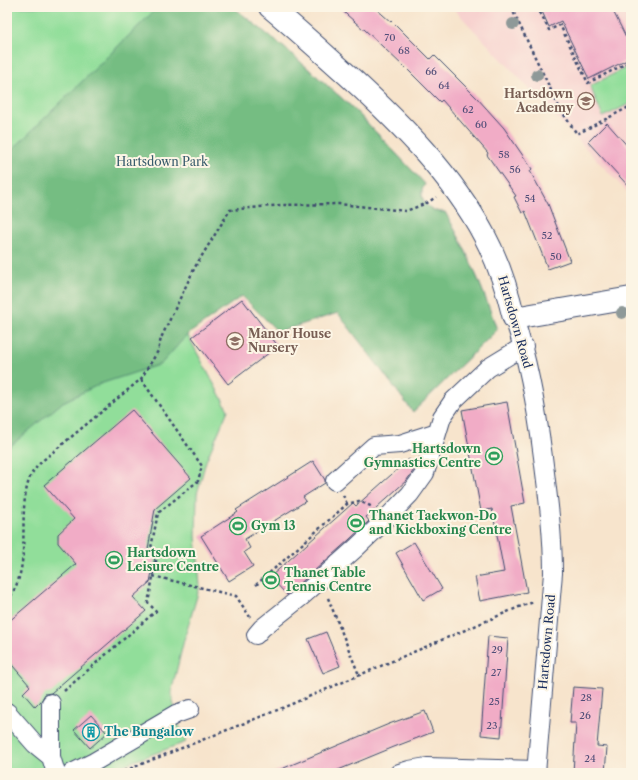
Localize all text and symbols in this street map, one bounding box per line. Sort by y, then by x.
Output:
house number: 70 [384,31,396,44]
house number: 68 [398,44,410,57]
house number: 66 [425,65,437,78]
house number: 64 [438,79,450,92]
place label: Hartsdown Academy [504,86,574,115]
school or university icon: Hartsdown Academy [576,91,596,111]
house number: 62 [462,103,474,116]
house number: 60 [475,118,487,131]
house number: 58 [498,148,510,161]
park label: Hartsdown Park [116,154,209,169]
house number: 56 [509,163,521,176]
house number: 54 [524,192,536,205]
house number: 52 [541,229,553,242]
house number: 50 [550,250,562,263]
street label: Hartsdown Road [495,274,536,371]
place label: Manor House Nursery [248,326,331,355]
school or university icon: Manor House Nursery [225,331,245,351]
place label: Hartsdown Gymnastics Centre [364,441,482,470]
sports icon: Hartsdown Gymnastics Centre [484,446,504,466]
place label: Thanet Taekwon-Do and Kickboxing Centre [369,508,512,537]
sports icon: Thanet Taekwon-Do and Kickboxing Centre [346,513,366,533]
sports icon: Gym 13 [228,516,248,536]
place label: Gym 13 [251,518,296,533]
place label: Hartsdown Leisure Centre [127,545,219,574]
sports icon: Hartsdown Leisure Centre [104,550,124,570]
place label: Thanet Table Tennis Centre [284,565,371,594]
sports icon: Thanet Table Tennis Centre [261,570,281,590]
street label: Hartsdown Road [535,593,558,690]
house number: 29 [491,643,503,656]
house number: 27 [491,666,501,679]
house number: 28 [580,691,592,704]
house number: 25 [488,695,500,708]
house number: 26 [579,709,591,722]
house number: 23 [486,719,498,732]
building icon: The Bungalow [81,722,101,742]
place label: The Bungalow [104,724,194,739]
house number: 24 [584,752,596,765]

